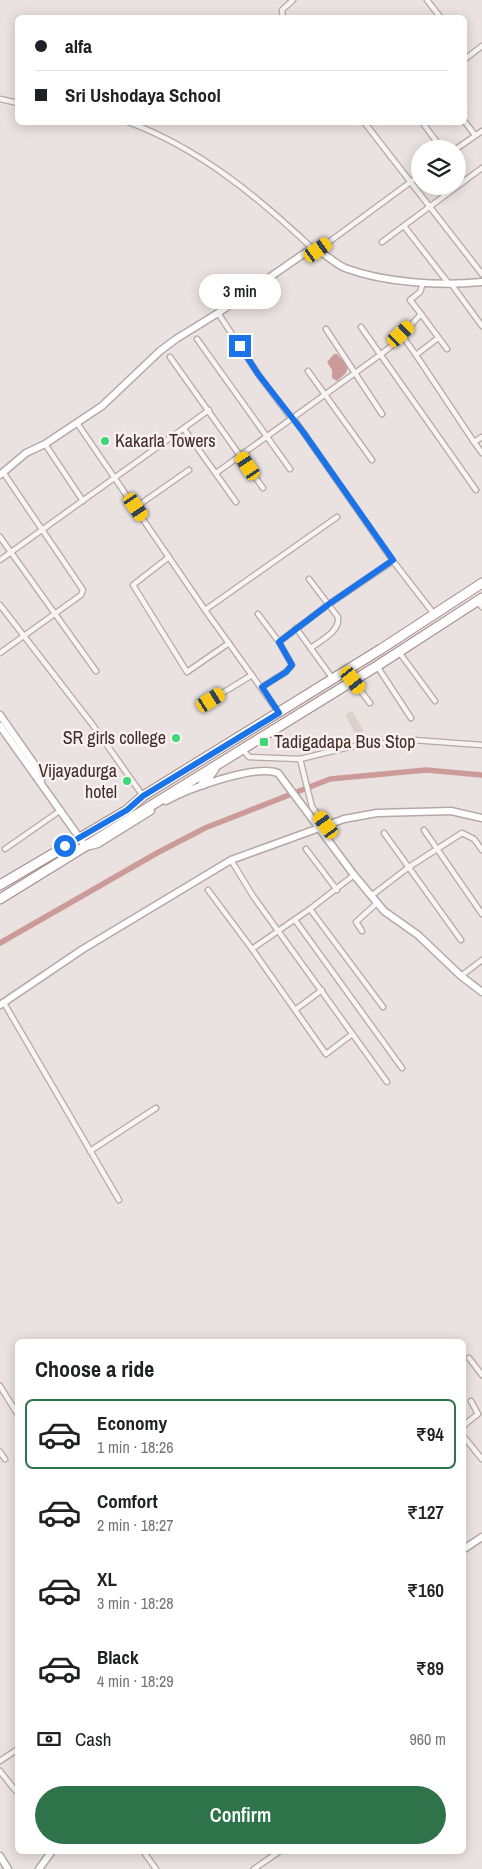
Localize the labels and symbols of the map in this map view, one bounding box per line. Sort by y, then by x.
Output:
car [301,235,334,265]
callout: 3 min [199,274,281,308]
car [384,318,417,350]
route end [229,335,251,357]
place label: Kakarla Towers [115,428,216,453]
marker: Kakarla Towers [99,435,111,447]
car [233,449,262,483]
car [121,490,150,524]
car [337,664,368,696]
car [194,686,227,714]
place label: SR girls college [63,725,166,750]
place label: Tadigadapa Bus Stop [274,729,415,754]
marker: SR girls college [170,732,182,744]
marker: Tadigadapa Bus Stop [258,736,270,748]
place label: Vijayadurga hotel [38,758,117,804]
marker: Vijayadurga hotel [121,775,133,787]
car [311,808,340,842]
route start [54,835,76,857]

